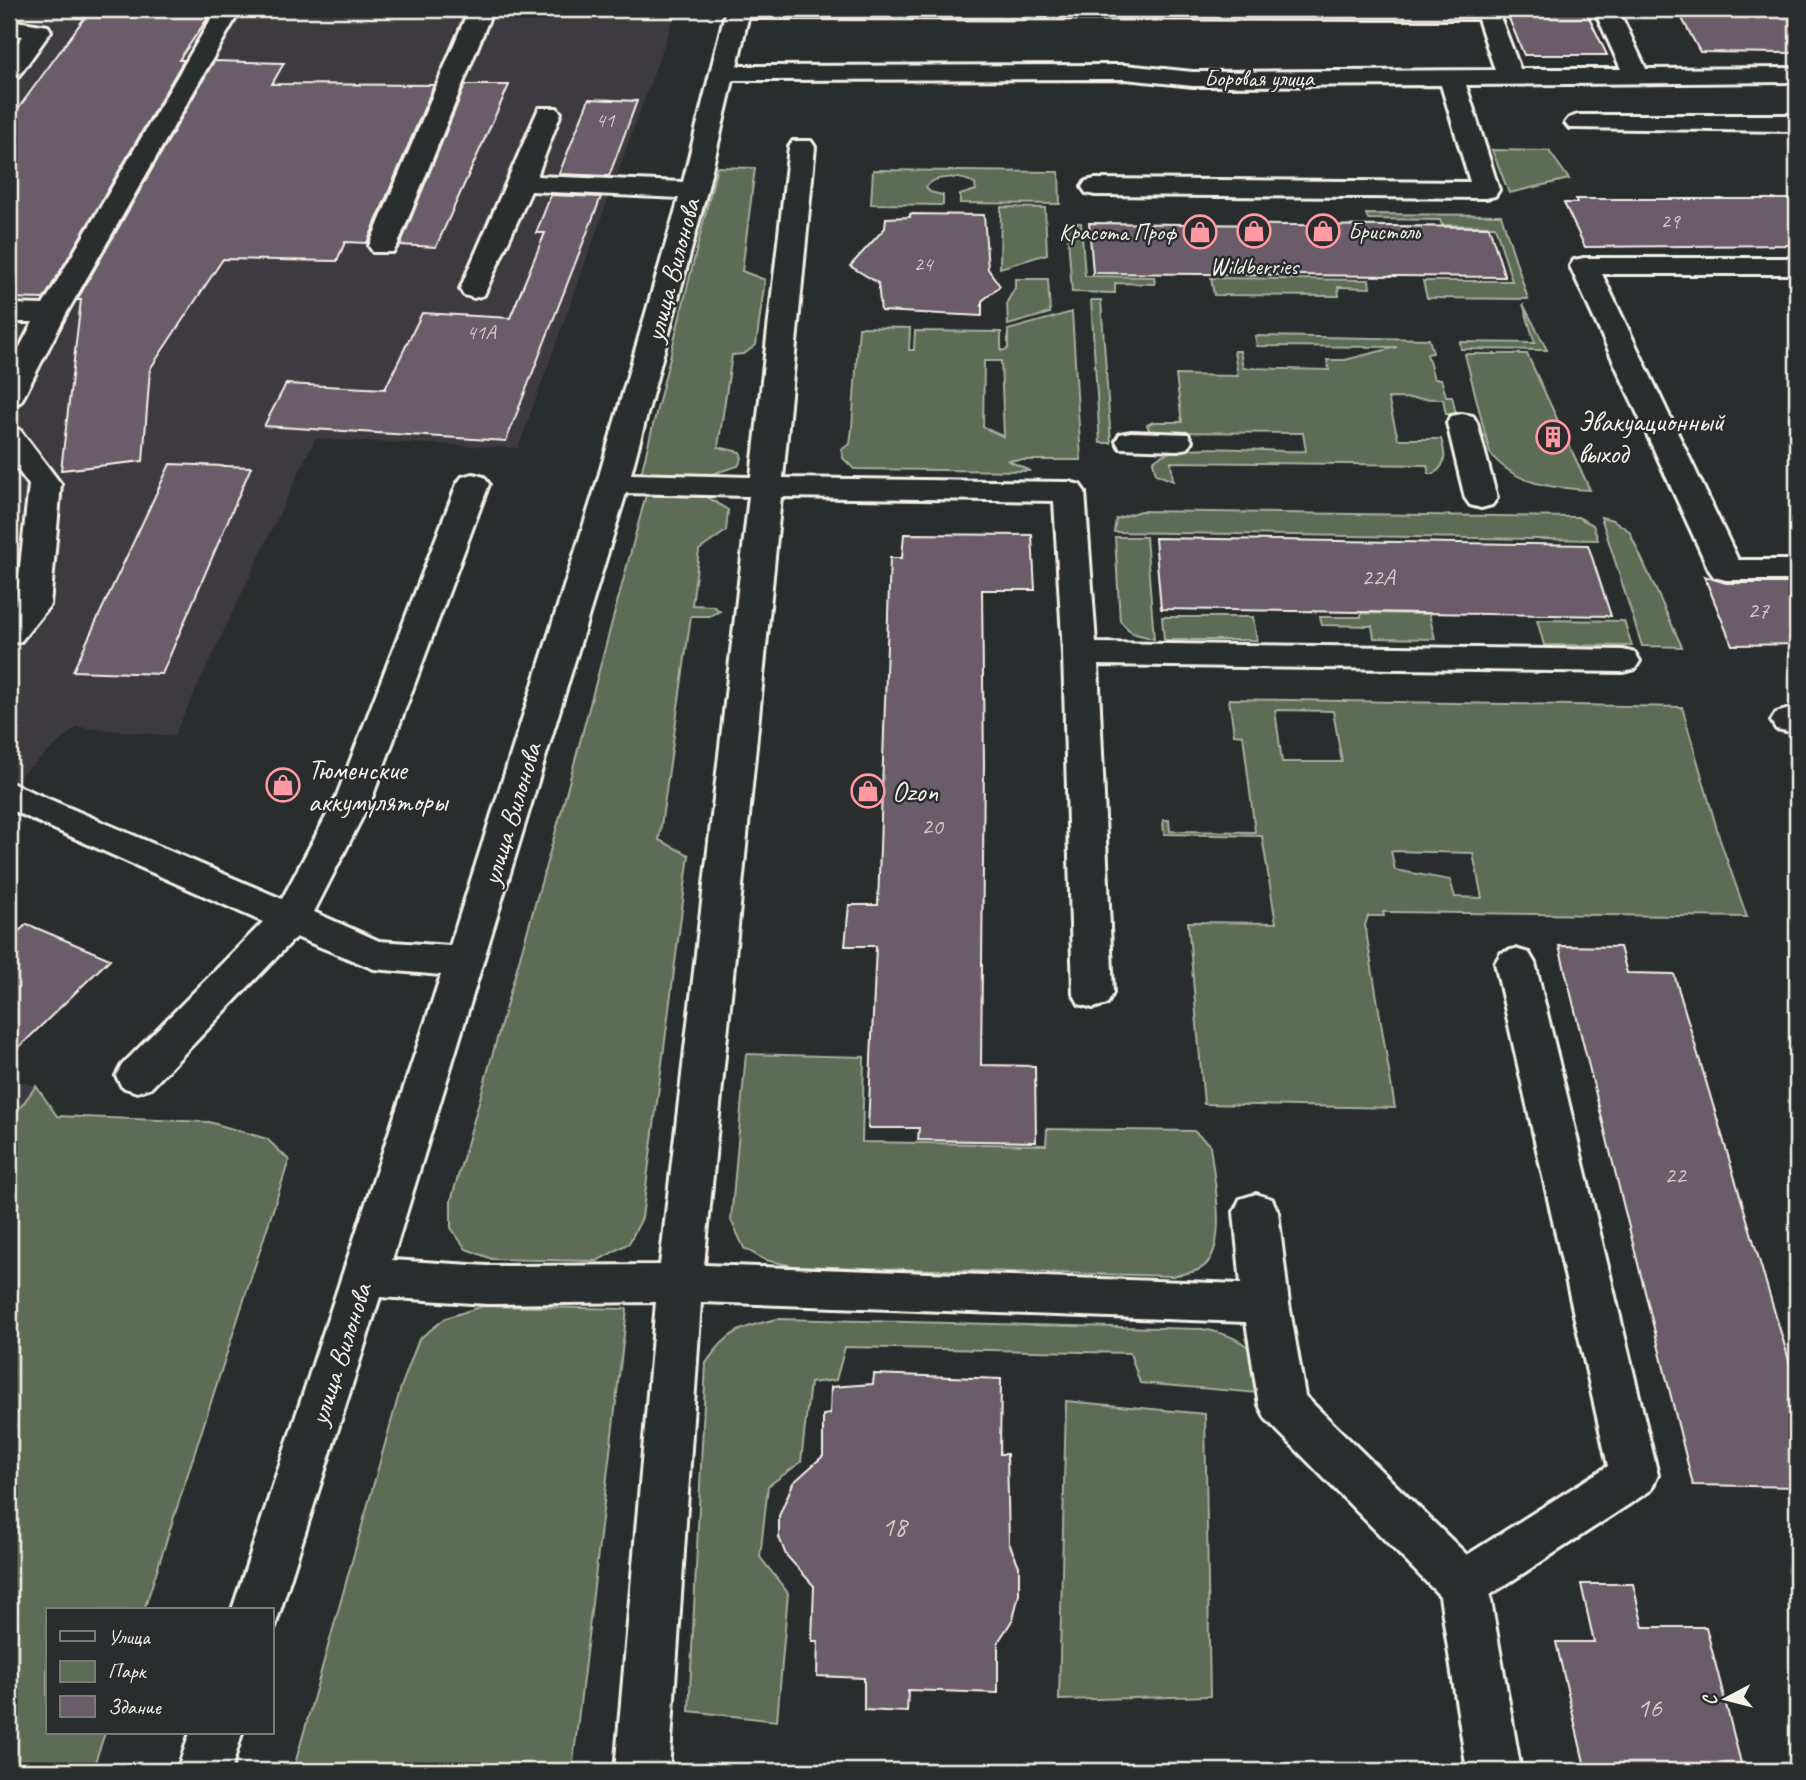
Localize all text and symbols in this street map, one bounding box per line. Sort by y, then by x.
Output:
street label: Боровая улица [1204,64,1316,93]
house number: 41 [596,107,616,133]
street label: улица Вилонова [636,193,708,347]
house number: 29 [1661,208,1681,234]
shop icon: Wildberries [1235,212,1273,250]
shop icon: Бристоль [1304,212,1342,250]
shop icon: Красота Проф [1181,213,1219,251]
place label: Бристоль [1348,217,1421,246]
place label: Красота Проф [1059,218,1178,247]
house number: 24 [914,251,935,277]
place label: Wildberries [1210,252,1300,281]
house number: 41А [466,319,497,345]
place label: Эвакуационный выход [1578,404,1726,471]
building icon: Эвакуационный выход [1534,418,1572,456]
house number: 22А [1361,562,1396,592]
house number: 27 [1747,595,1770,625]
street label: улица Вилонова [472,737,550,891]
place label: Тюменские аккумуляторы [308,752,449,819]
shop icon: Тюменские аккумуляторы [264,766,302,804]
shop icon: Ozon [849,772,887,810]
place label: Ozon [892,774,938,809]
house number: 20 [921,811,945,841]
house number: 22 [1664,1160,1688,1190]
street label: улица Вилонова [300,1277,380,1431]
house number: 18 [881,1509,909,1544]
legend [46,1608,273,1734]
text: Улица [108,1624,151,1650]
text: Парк [108,1658,148,1684]
north arrow [1690,1664,1760,1734]
house number: 16 [1636,1690,1663,1725]
text: С [1697,1692,1723,1707]
text: Здание [108,1694,162,1720]

